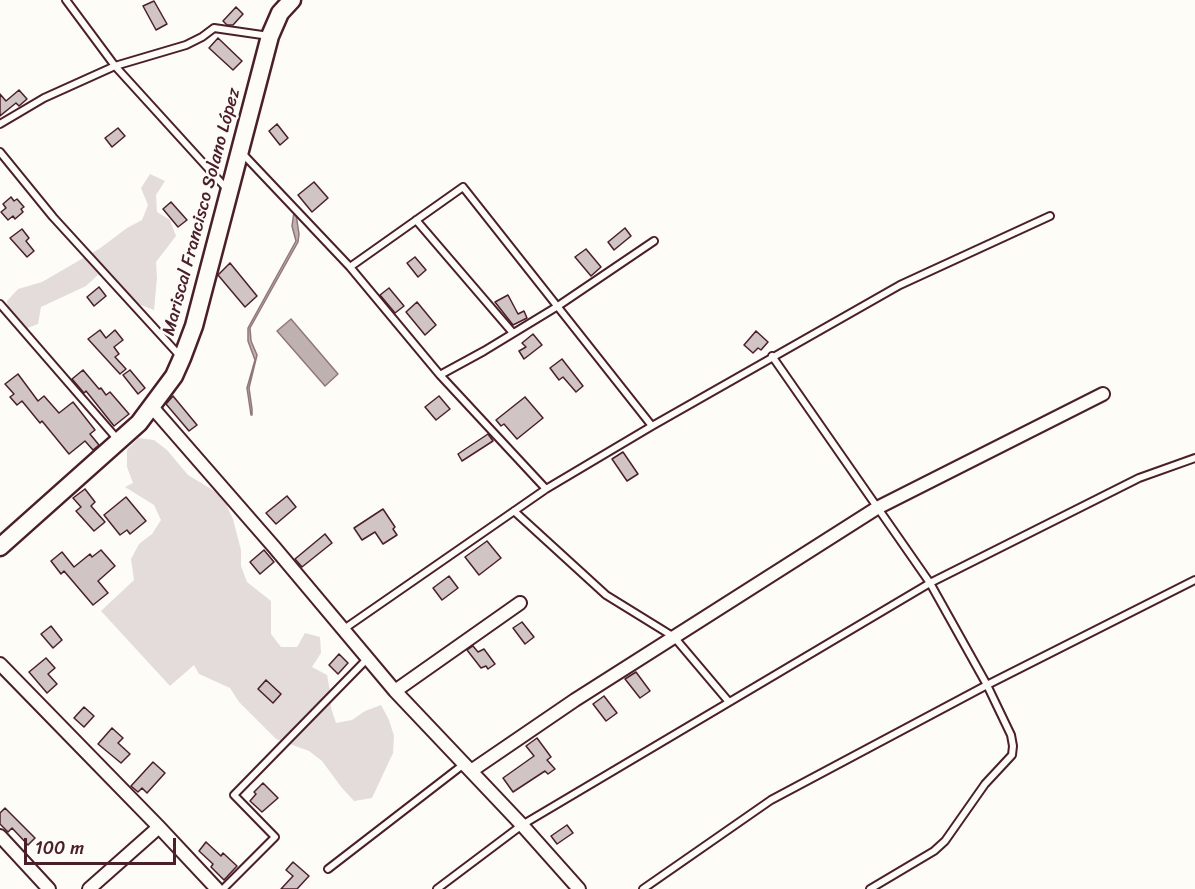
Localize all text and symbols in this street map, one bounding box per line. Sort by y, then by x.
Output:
street label: Mariscal Francisco Solano López [158,86,246,338]
scale bar [27,826,178,864]
text: 100 m [35,832,84,864]

